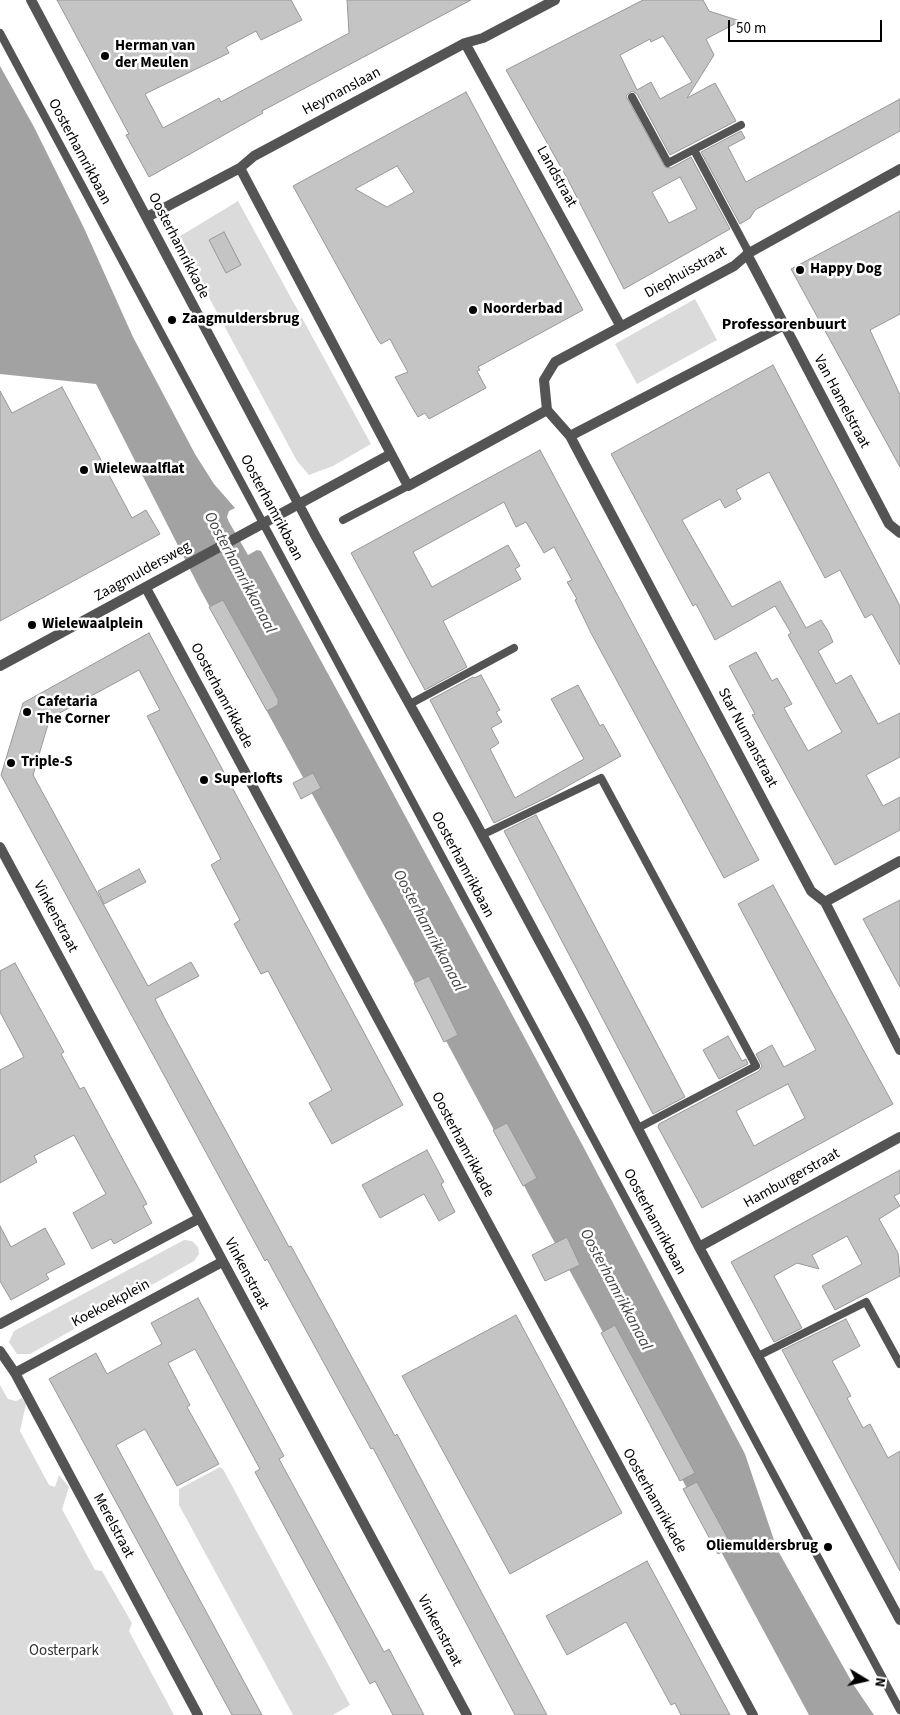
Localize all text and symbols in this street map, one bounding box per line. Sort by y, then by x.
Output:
scale bar [730,10,884,42]
text: 50 m [736,18,766,39]
place label: Herman van der Meulen [115,38,195,73]
marker: Herman van der Meulen [99,50,111,62]
street label: Heymanslaan [300,64,384,120]
street label: Oosterhamrikbaan [43,96,115,208]
street label: Landstraat [532,143,580,211]
street label: Oosterhamrikkade [144,190,212,302]
street label: Diephuisstraat [642,243,730,303]
place label: Happy Dog [810,261,882,279]
marker: Happy Dog [794,264,806,276]
place label: Noorderbad [483,301,563,319]
marker: Noorderbad [467,304,479,316]
place label: Zaagmuldersbrug [182,311,299,329]
marker: Zaagmuldersbrug [166,314,178,326]
district label: Professorenbuurt [722,315,846,335]
street label: Van Hamelstraat [809,352,873,452]
street label: Oosterhamrikbaan [235,452,307,564]
place label: Wielewaalflat [94,461,184,479]
marker: Wielewaalflat [78,464,90,476]
water label: Oosterhamrikkanaal [199,509,279,637]
street label: Zaagmuldersweg [92,538,194,606]
place label: Wielewaalplein [42,616,143,634]
marker: Wielewaalplein [26,619,38,631]
street label: Oosterhamrikkade [186,640,256,752]
street label: Star Numanstraat [713,685,781,791]
place label: Cafetaria The Corner [37,694,110,729]
marker: Cafetaria The Corner [21,706,33,718]
place label: Triple-S [21,754,73,772]
marker: Triple-S [5,757,17,769]
place label: Superlofts [214,771,283,789]
marker: Superlofts [198,774,210,786]
street label: Oosterhamrikbaan [426,809,498,921]
water label: Oosterhamrikkanaal [388,867,468,995]
street label: Vinkenstraat [29,878,81,956]
street label: Oosterhamrikkade [427,1089,497,1201]
street label: Hamburgerstraat [741,1145,843,1213]
street label: Oosterhamrikbaan [618,1166,690,1278]
water label: Oosterhamrikkanaal [575,1226,655,1354]
street label: Vinkenstraat [220,1235,272,1313]
street label: Koekoekplein [69,1276,153,1332]
street label: Oosterhamrikkade [618,1446,690,1556]
street label: Merelstraat [88,1491,138,1561]
place label: Oliemuldersbrug [706,1538,818,1556]
marker: Oliemuldersbrug [822,1541,834,1553]
street label: Vinkenstraat [413,1592,465,1670]
park label: Oosterpark [29,1643,99,1661]
north arrow [840,1655,890,1705]
text: N [869,1676,890,1689]

